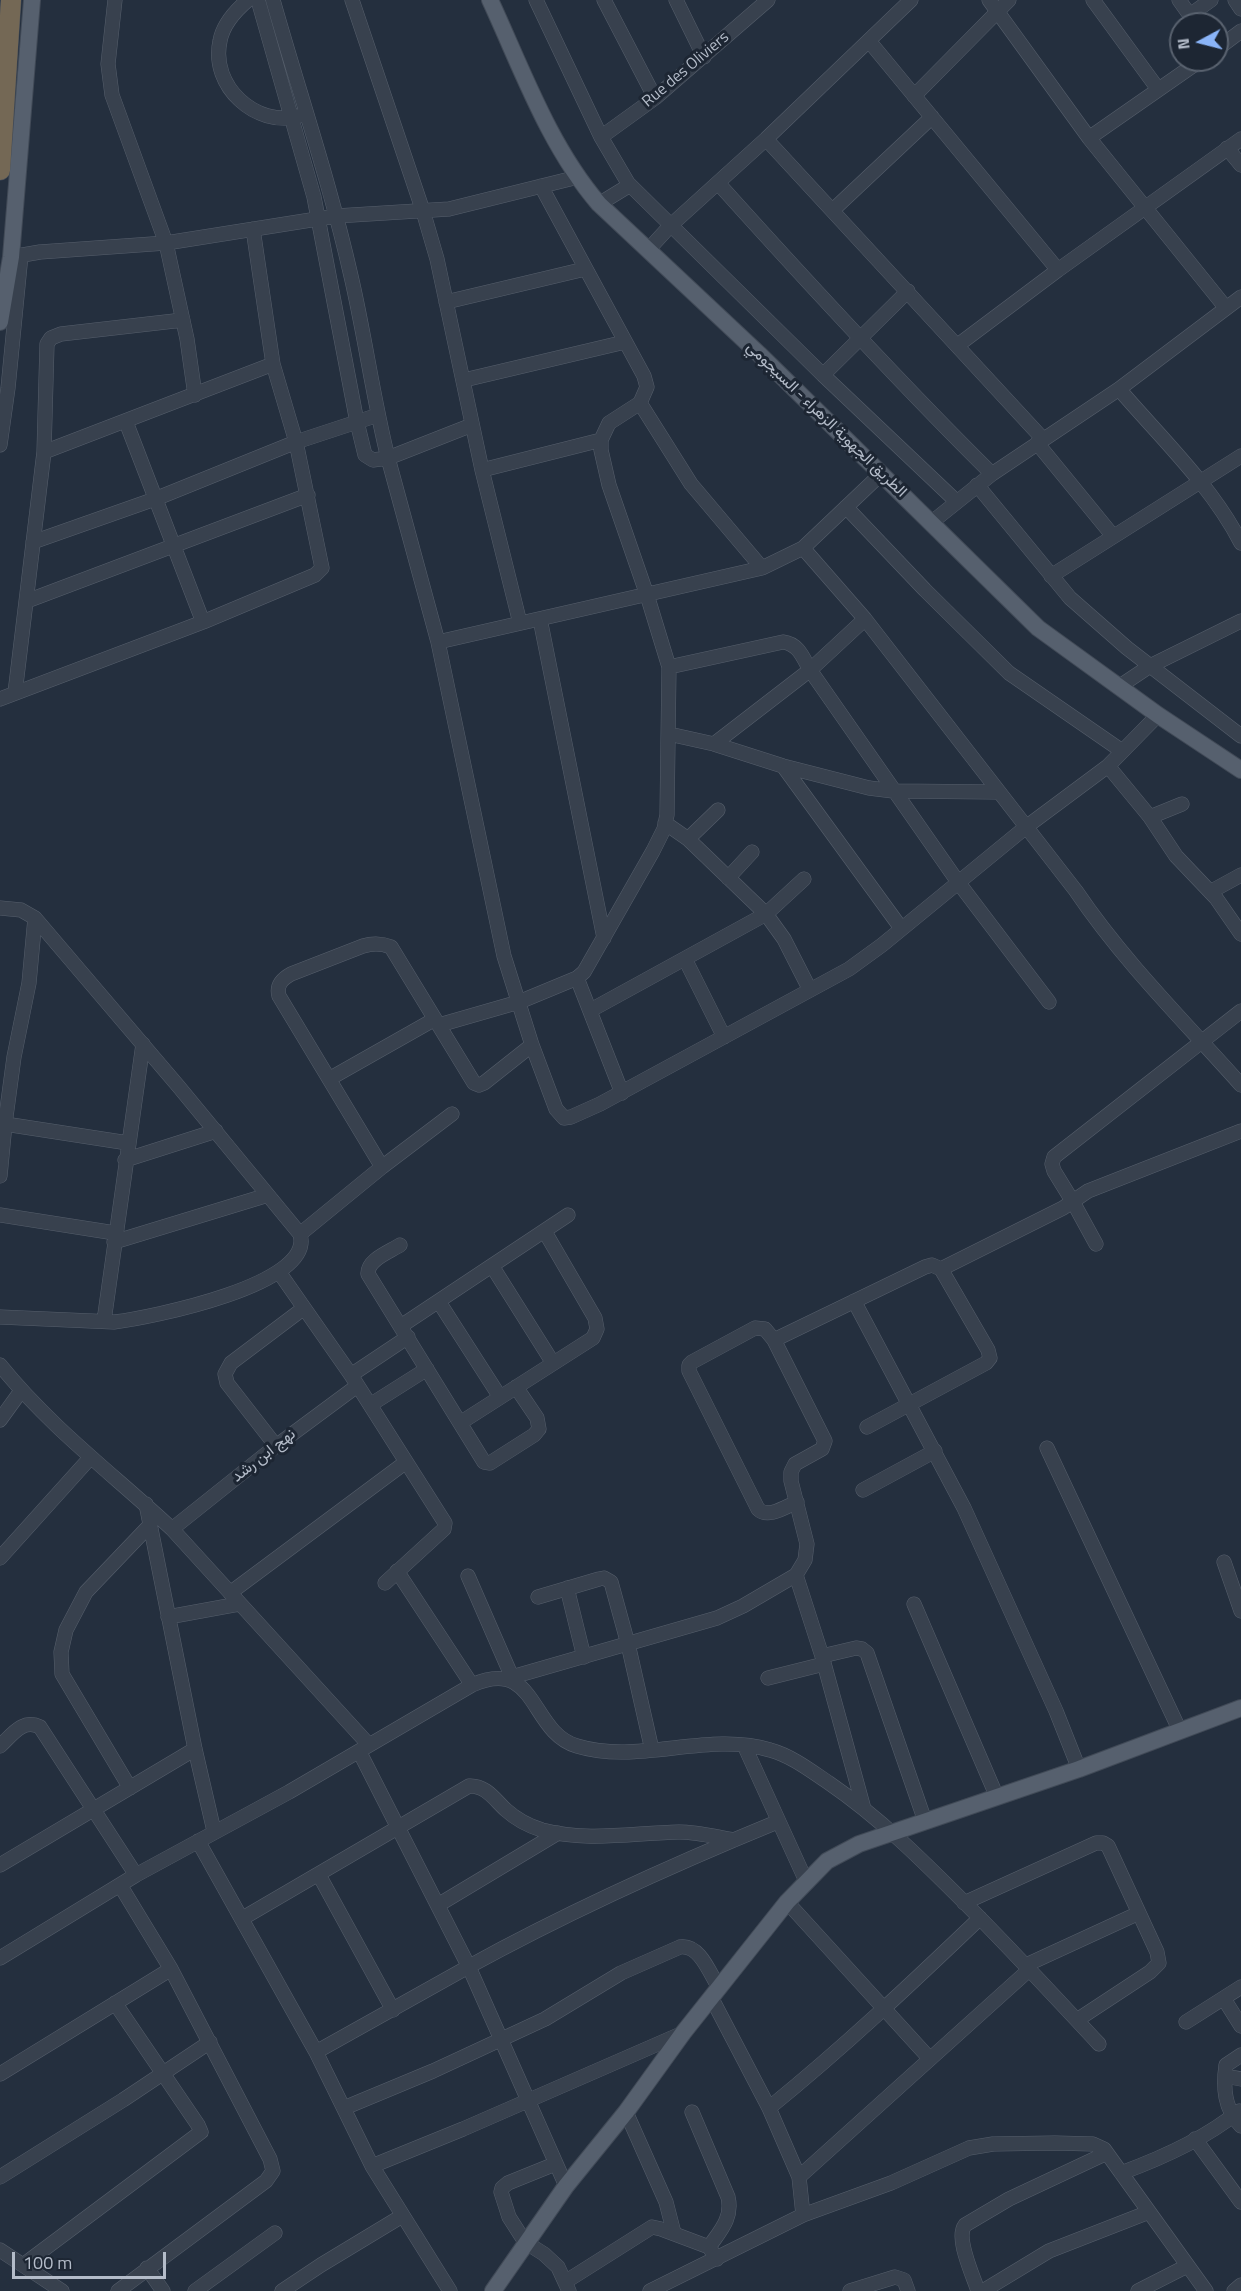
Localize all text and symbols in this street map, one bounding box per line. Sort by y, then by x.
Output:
north arrow [1169,12,1229,72]
street label: Rue des Oliviers [639,28,733,112]
text: N [1171,37,1196,51]
street label: الطريق الجهوية الزهراء - السيجومي [742,338,910,502]
street label: نهج ابن رشد [228,1425,300,1487]
scale bar [15,2240,170,2278]
text: 100 m [23,2249,72,2276]

